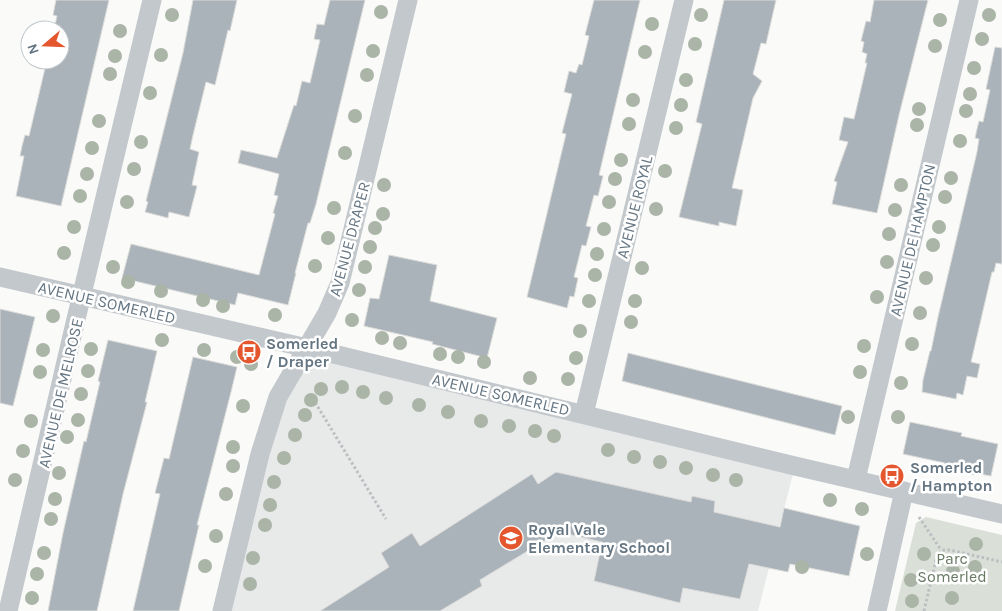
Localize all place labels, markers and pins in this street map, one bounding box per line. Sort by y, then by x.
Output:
place label: Somerled / Draper [266,334,338,371]
bus stop icon: Somerled / Draper [236,339,262,365]
place label: Somerled / Hampton [910,458,993,495]
bus stop icon: Somerled / Hampton [879,463,905,489]
place label: Royal Vale Elementary School [528,520,670,557]
school or university icon: Royal Vale Elementary School [498,525,524,551]

